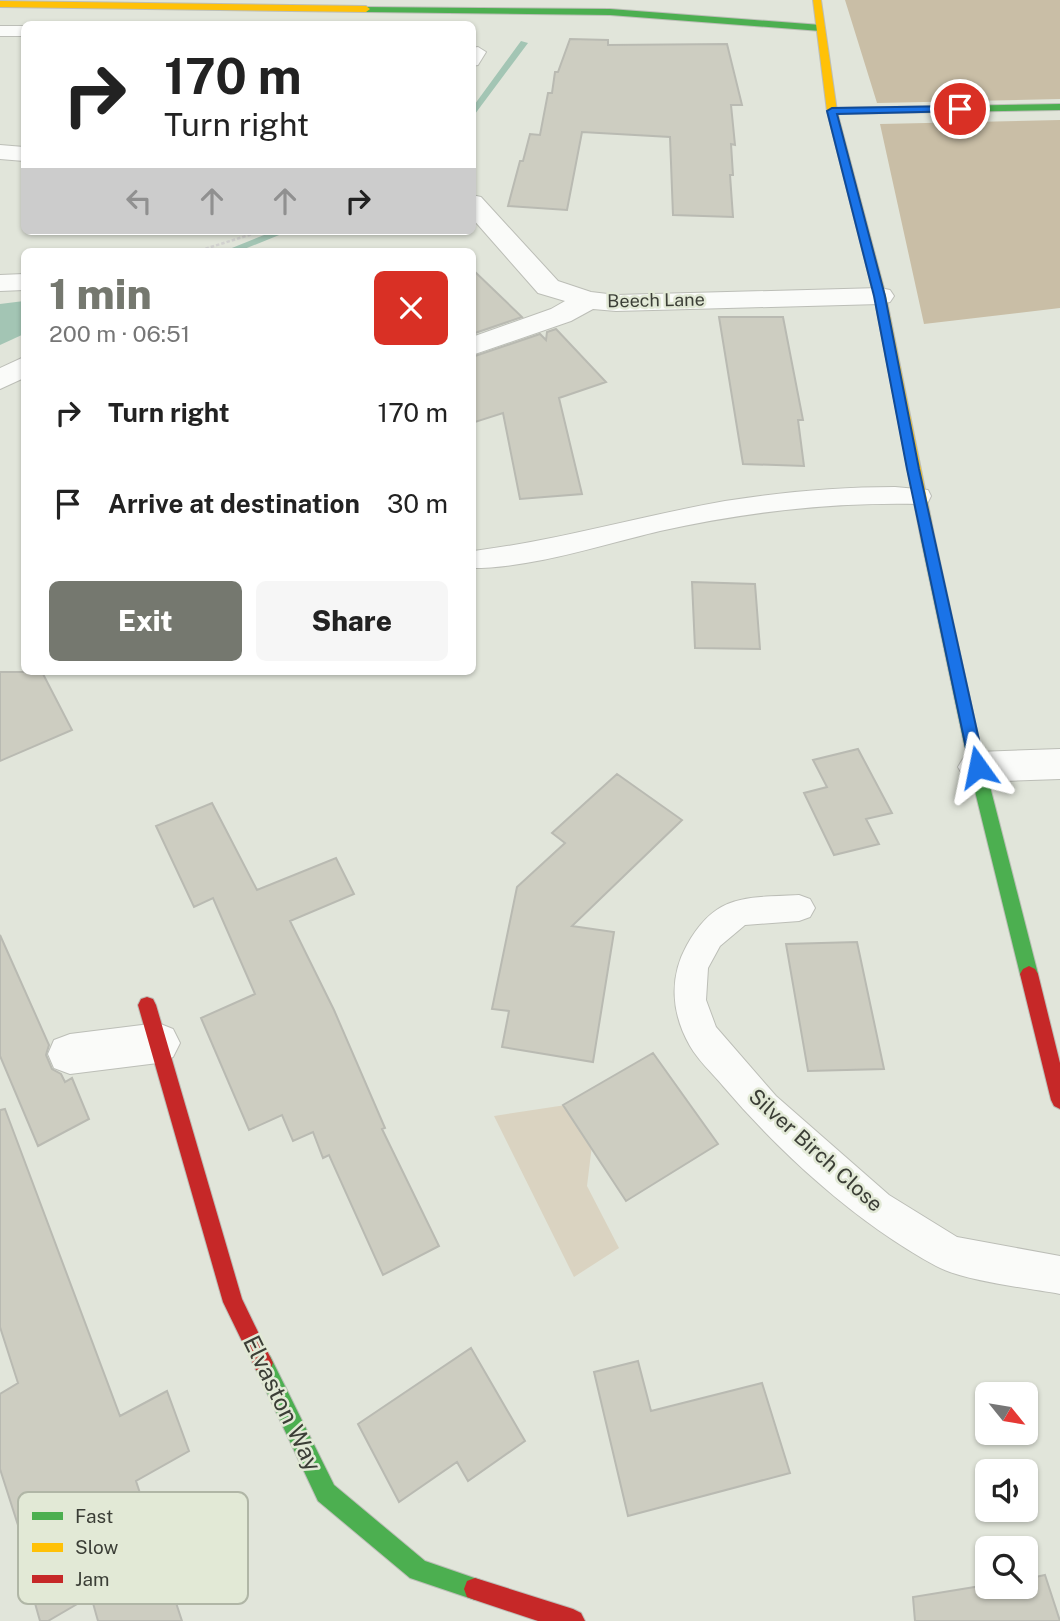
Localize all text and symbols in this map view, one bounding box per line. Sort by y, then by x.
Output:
text: 170 m [164,47,302,105]
icon: right [49,49,140,140]
pin [930,79,990,139]
icon: arrive [941,90,979,128]
text: Turn right [164,106,309,143]
icon: left [120,182,158,220]
icon: ahead [193,182,231,220]
icon: ahead [266,182,304,220]
icon: right [339,182,377,220]
text: 1 min [49,269,152,318]
button: close [374,271,448,345]
street label: Beech Lane [607,289,705,311]
text: 200 m · 06:51 [49,320,190,347]
icon: right [49,394,87,432]
text: Turn right [108,397,230,428]
text: 170 m [378,397,448,428]
icon: arrive [49,485,87,523]
text: Arrive at destination [108,488,360,519]
text: 30 m [387,488,448,519]
button: Exit [49,581,242,661]
button: Share [256,581,448,661]
position arrow [941,730,1015,804]
street label: Silver Birch Close [744,1083,888,1217]
street label: Elvaston Way [238,1331,328,1476]
north arrow [975,1382,1038,1446]
map controls [975,1382,1038,1599]
button: sound [975,1459,1038,1522]
legend [18,1492,248,1604]
text: Fast [75,1505,113,1527]
text: Slow [75,1536,119,1558]
button: search [975,1536,1038,1599]
text: Jam [75,1568,109,1590]

